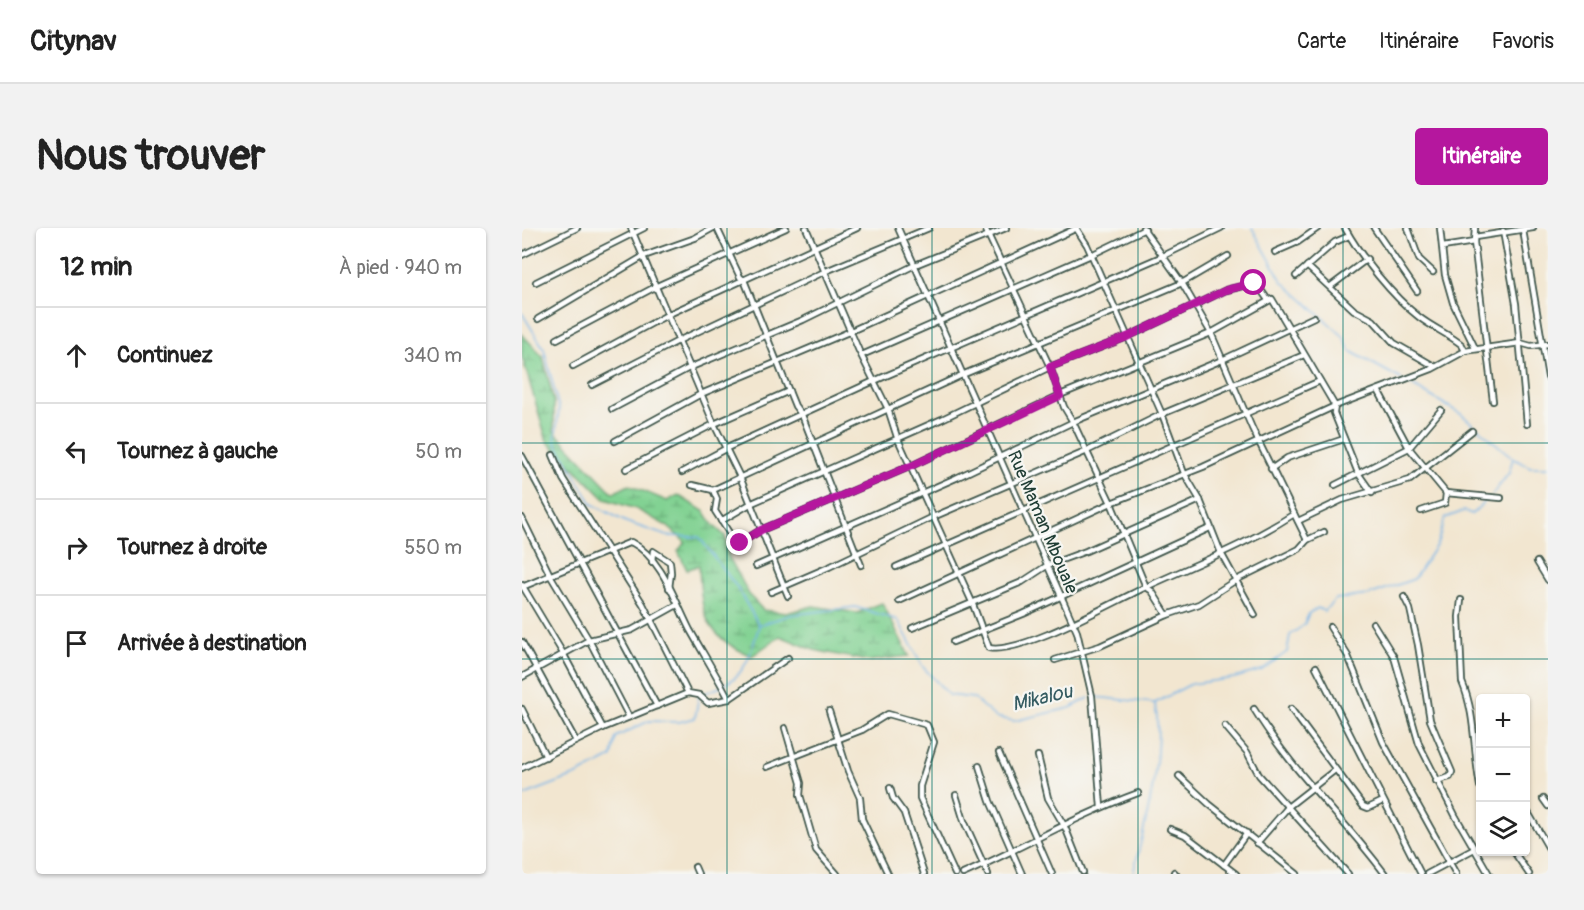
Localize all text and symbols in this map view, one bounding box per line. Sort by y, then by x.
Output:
text: Citynav [30,24,117,59]
text: Carte [1297,28,1346,55]
text: Itinéraire [1379,28,1459,55]
text: Favoris [1492,28,1554,55]
button: Itinéraire [1415,128,1548,185]
text: Nous trouver [36,130,265,182]
text: 12 min [60,251,133,283]
text: À pied · 940 m [339,255,462,280]
route start [1240,269,1266,295]
icon: ahead [60,339,93,372]
text: Continuez [117,341,213,369]
text: 340 m [403,343,462,368]
icon: left [60,435,93,468]
text: Tournez à gauche [117,437,278,465]
text: 50 m [415,439,462,464]
street label: Rue Maman Mbouale [1002,447,1083,597]
route end [726,529,752,555]
icon: right [60,531,93,564]
text: Tournez à droite [117,533,267,561]
text: 550 m [405,535,462,560]
icon: arrive [60,627,93,660]
text: Arrivée à destination [117,629,307,657]
water label: Mikalou [1009,678,1077,717]
map controls [1476,694,1530,856]
button: + [1476,694,1530,748]
button: − [1476,748,1530,802]
button: layers [1476,802,1530,856]

